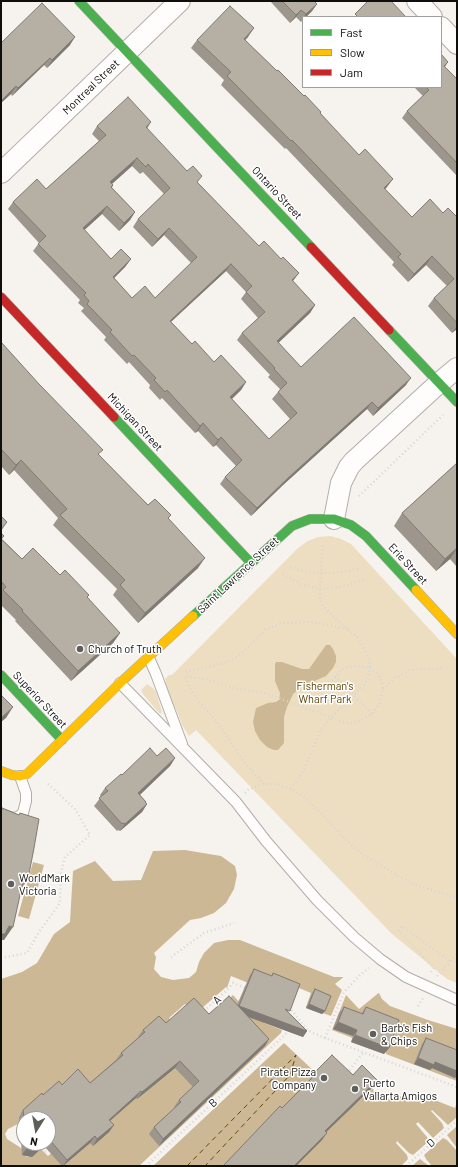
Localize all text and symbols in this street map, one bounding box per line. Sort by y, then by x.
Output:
legend [302,16,442,88]
text: Fast [340,25,363,39]
text: Slow [340,45,365,59]
street label: Montreal Street [60,57,122,117]
text: Jam [340,65,363,79]
street label: Ontario Street [249,164,305,222]
street label: Michigan Street [105,390,165,454]
street label: Saint Lawrence Street [195,534,281,616]
street label: Erie Street [386,541,430,587]
place label: Church of Truth [88,642,162,656]
marker: Church of Truth [75,644,85,654]
street label: Superior Street [10,669,70,731]
park label: Fisherman's Wharf Park [297,679,353,705]
place label: WorldMark Victoria [19,871,70,897]
marker: WorldMark Victoria [6,879,16,889]
street label: A [210,993,224,1007]
place label: Barb's Fish & Chips [381,1021,432,1047]
marker: Barb's Fish & Chips [368,1029,378,1039]
place label: Pirate Pizza Company [260,1065,316,1091]
marker: Pirate Pizza Company [319,1073,329,1083]
place label: Puerto Vallarta Amigos [363,1076,437,1102]
marker: Puerto Vallarta Amigos [350,1084,360,1094]
street label: B [206,1096,220,1110]
north arrow [16,1111,56,1151]
text: N [29,1135,39,1149]
street label: D [424,1136,438,1150]

